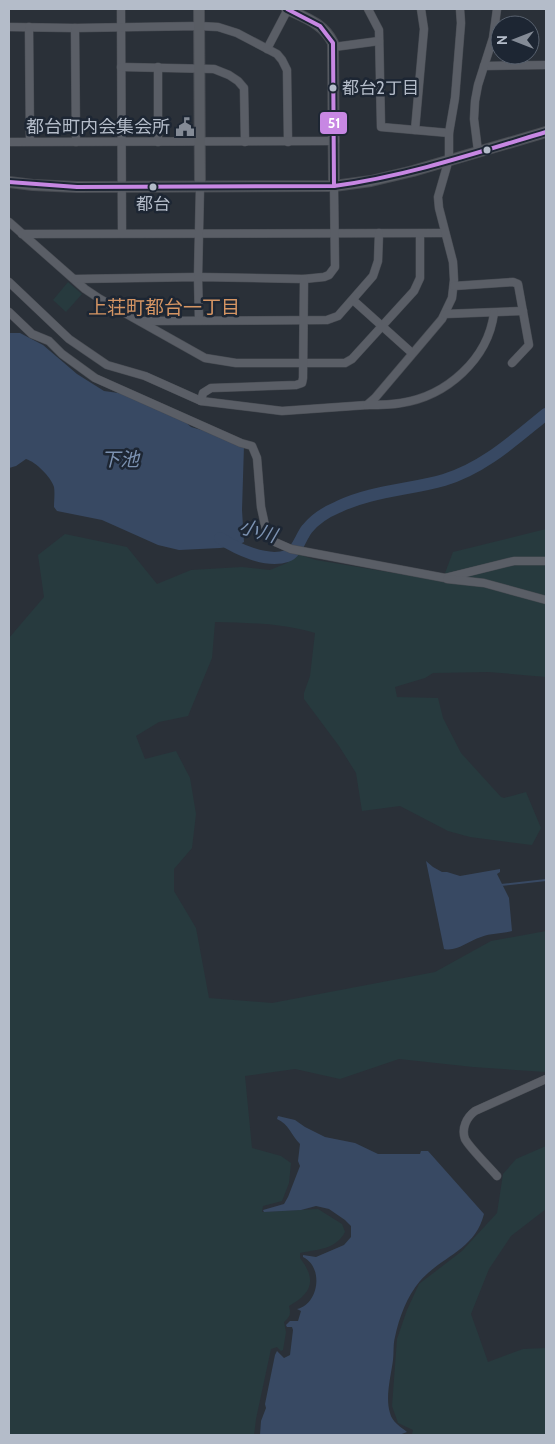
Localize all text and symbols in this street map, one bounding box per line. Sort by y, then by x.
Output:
north arrow [490,15,540,65]
text: N [493,35,511,45]
place label: 都台2丁目 [342,78,419,98]
marker: 都台2丁目 [328,83,338,93]
line badge: 51 [319,111,348,135]
text: 51 [328,114,340,132]
place label: 都台町内会集会所 [26,116,170,138]
public building icon: 都台町内会集会所 [174,116,196,138]
unlabelled marker [482,145,492,155]
marker: 都台 [148,182,158,192]
place label: 都台 [136,194,170,214]
district label: 上荘町都台一丁目 [88,296,240,319]
water label: 下池 [101,448,141,471]
water label: 小川 [237,515,281,548]

